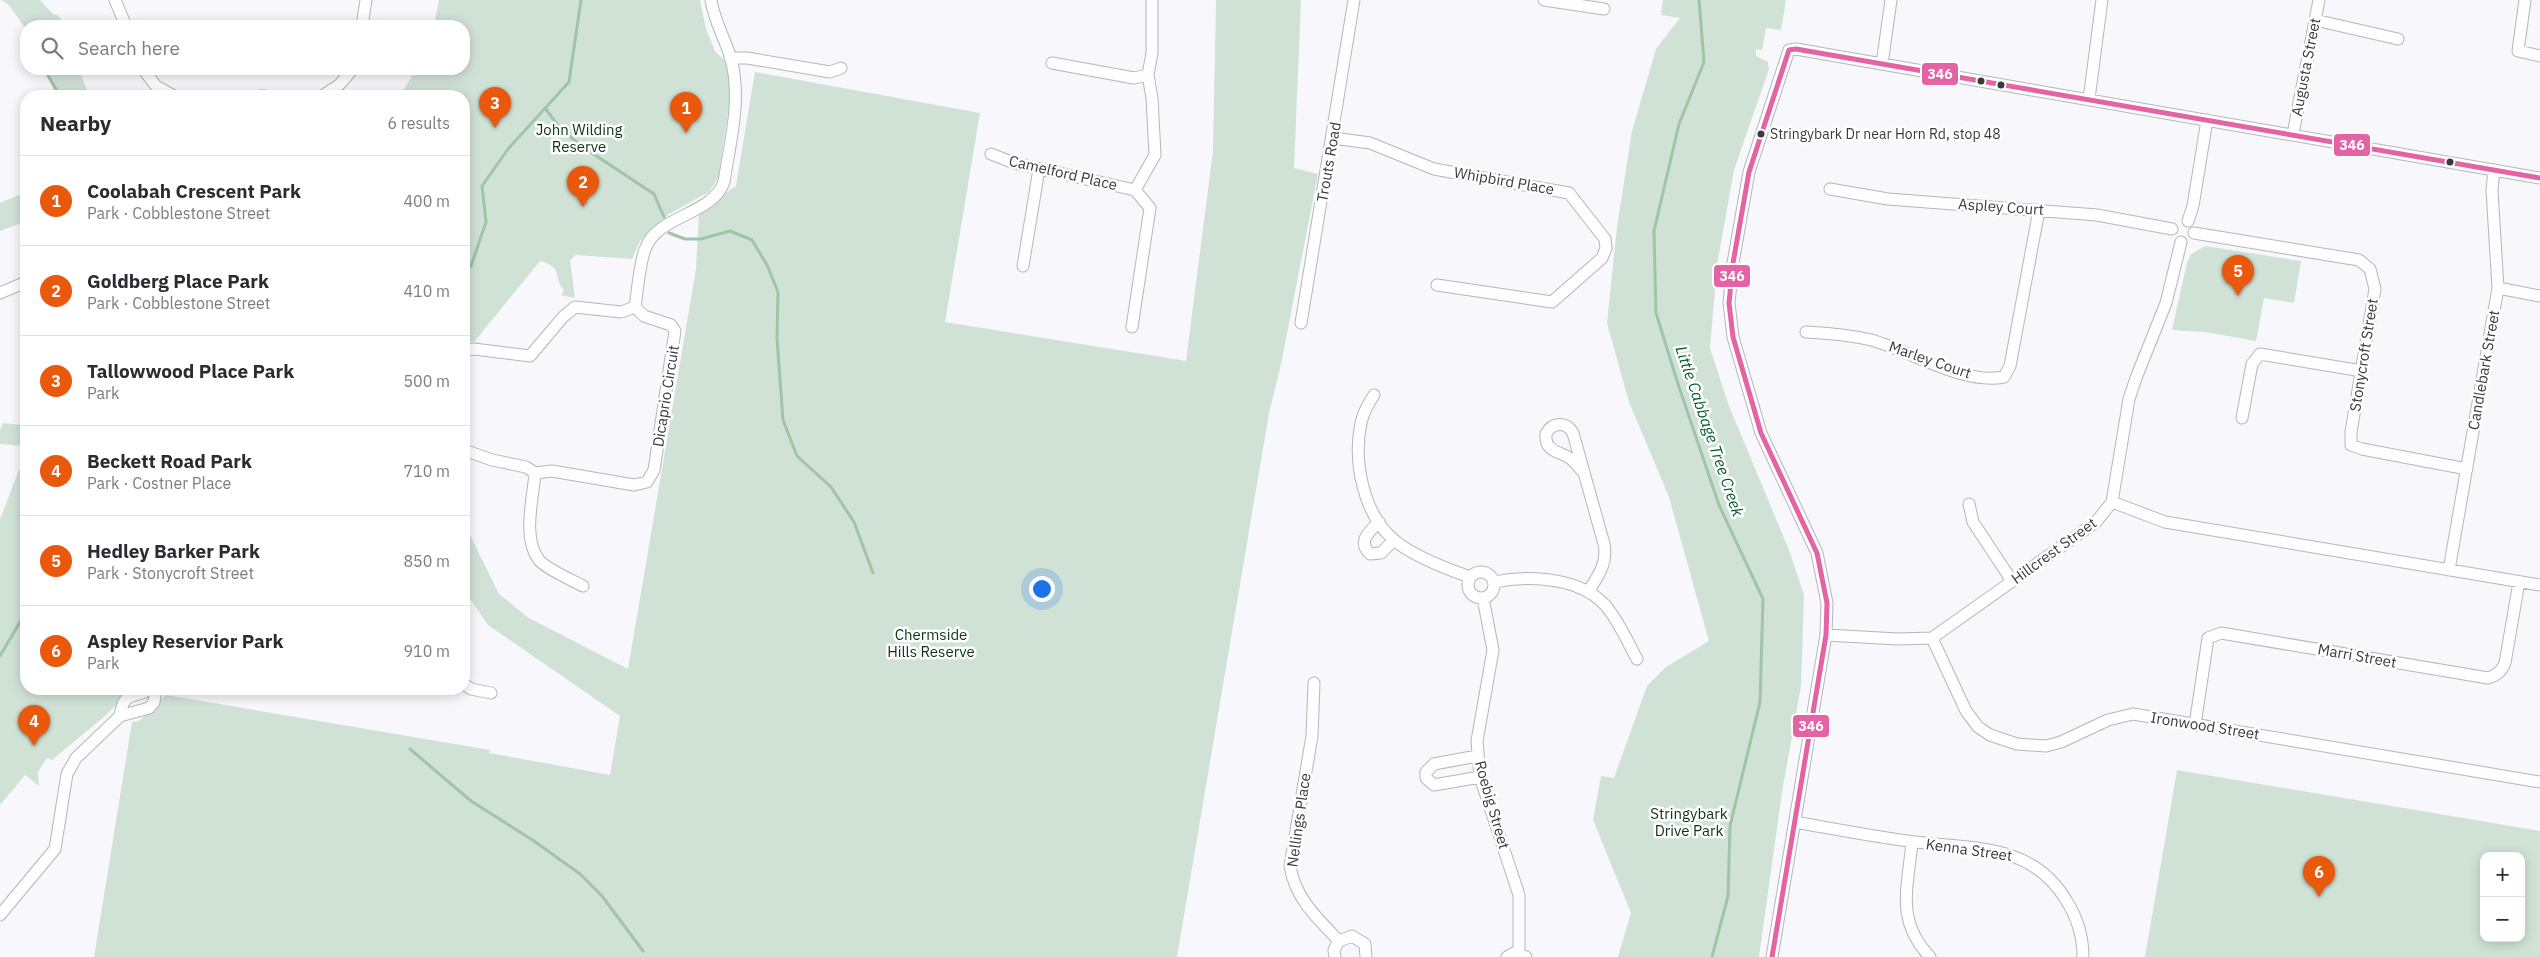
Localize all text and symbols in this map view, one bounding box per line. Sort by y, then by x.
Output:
street label: Augusta Street [2287,16,2324,118]
search box [20,20,470,75]
icon: search [38,34,66,62]
text: Search here [78,36,180,60]
line badge: 346 [1921,62,1959,86]
text: 346 [1927,65,1953,83]
unlabelled marker [1976,76,1986,86]
unlabelled marker [1996,80,2006,90]
pin: 3 [479,87,511,128]
pin: 1 [670,92,702,133]
text: Nearby [40,109,111,137]
text: 6 results [387,113,450,133]
park label: John Wilding Reserve [536,120,622,156]
street label: Trouts Road [1312,120,1345,203]
place label: Stringybark Dr near Horn Rd, stop 48 [1770,125,2001,143]
marker: Stringybark Dr near Horn Rd, stop 48 [1756,129,1766,139]
line badge: 346 [2333,133,2371,157]
text: 346 [2339,136,2365,154]
street label: Camelford Place [1007,151,1119,194]
unlabelled marker [2445,157,2455,167]
street label: Whipbird Place [1453,162,1556,199]
pin: 2 [567,166,599,207]
text: Coolabah Crescent Park [87,179,301,203]
text: 1 [51,191,61,211]
text: 400 m [403,191,450,211]
street label: Aspley Court [1958,194,2045,219]
text: Park · Cobblestone Street [87,203,270,223]
pin: 5 [2222,255,2254,296]
line badge: 346 [1713,264,1751,288]
text: 346 [1719,267,1745,285]
text: Goldberg Place Park [87,269,269,293]
text: 2 [51,281,61,301]
text: 410 m [403,281,450,301]
text: Park · Cobblestone Street [87,293,270,313]
street label: Stonycroft Street [2345,297,2382,413]
street label: Candlebark Street [2464,308,2503,431]
street label: Marley Court [1886,337,1974,383]
water label: Little Cabbage Tree Creek [1671,343,1749,520]
street label: Dicaprio Circuit [648,344,683,448]
text: Tallowwood Place Park [87,359,294,383]
text: 3 [51,371,61,391]
text: 500 m [403,371,450,391]
text: Park [87,383,119,403]
text: Beckett Road Park [87,449,252,473]
text: 4 [51,461,61,481]
text: 710 m [403,461,450,481]
text: Park · Costner Place [87,473,231,493]
street label: Hillcrest Street [2007,513,2100,588]
text: Hedley Barker Park [87,539,260,563]
text: 5 [51,551,61,571]
text: 850 m [403,551,450,571]
text: Park · Stonycroft Street [87,563,254,583]
your location [1029,576,1055,602]
park label: Chermside Hills Reserve [887,625,975,661]
text: Aspley Reservior Park [87,629,284,653]
street label: Marri Street [2316,639,2398,672]
text: 6 [51,641,61,661]
text: 910 m [403,641,450,661]
text: Park [87,653,119,673]
pin: 4 [18,705,50,746]
street label: Ironwood Street [2149,708,2261,743]
line badge: 346 [1792,714,1830,738]
text: 346 [1798,717,1824,735]
street label: Roebig Street [1471,758,1514,851]
street label: Nellings Place [1282,772,1315,868]
park label: Stringybark Drive Park [1650,804,1728,840]
street label: Kenna Street [1925,834,2014,865]
map controls [2480,852,2525,942]
button: + [2480,852,2525,897]
pin: 6 [2303,856,2335,897]
button: − [2480,897,2525,942]

